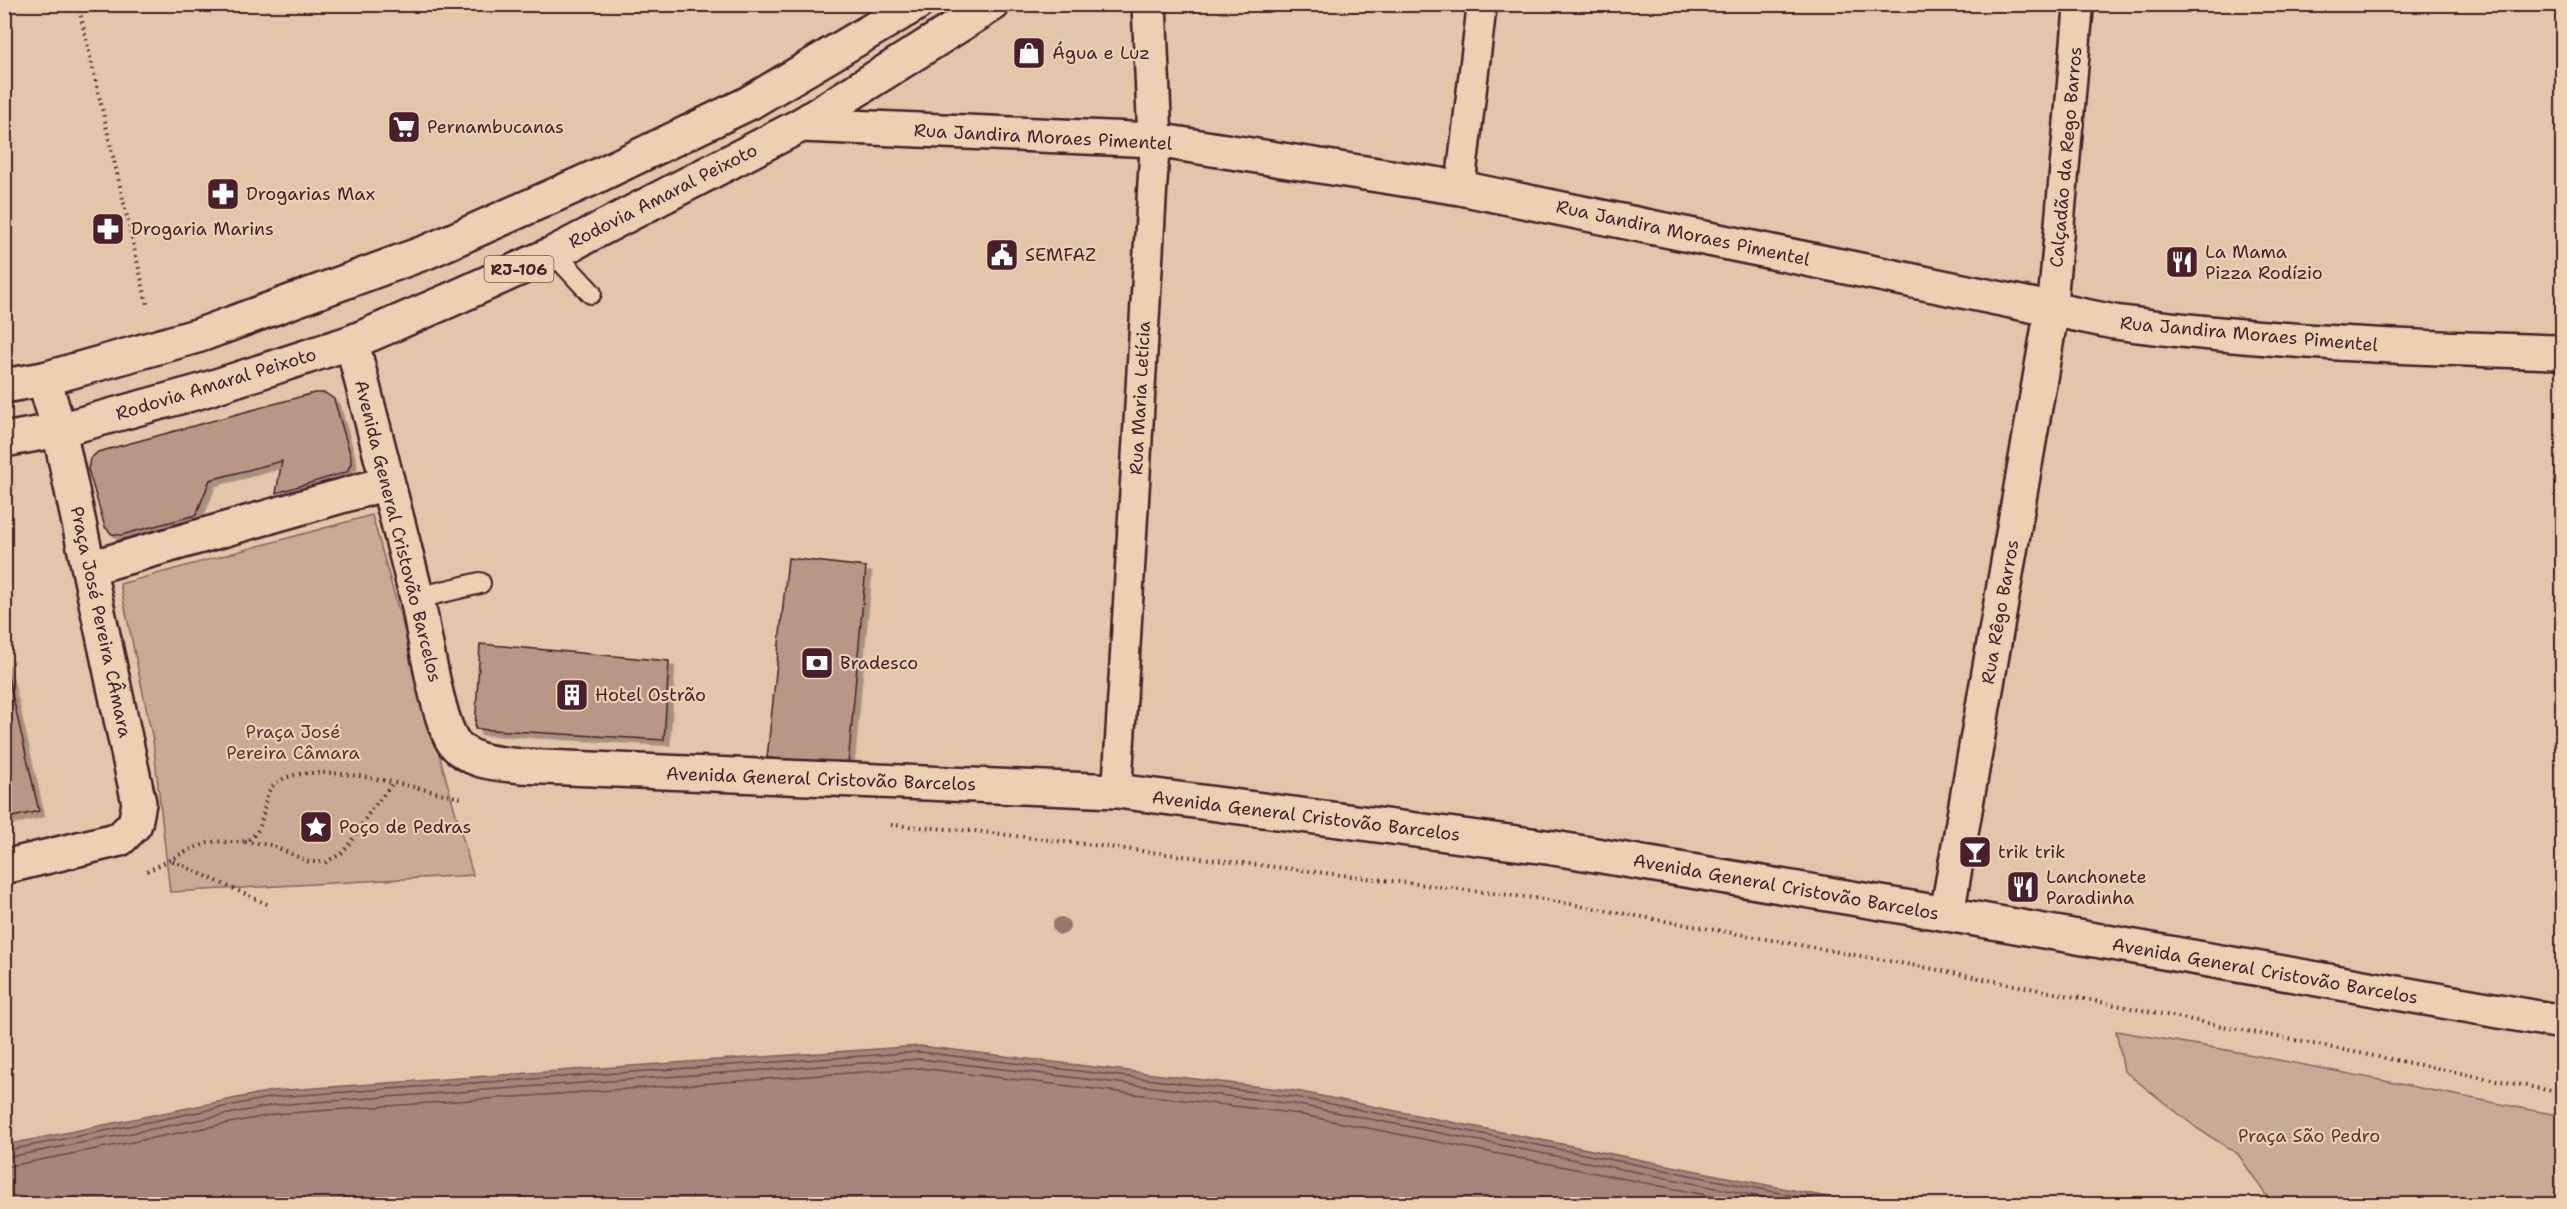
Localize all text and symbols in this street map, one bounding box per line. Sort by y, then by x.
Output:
shop icon: Água e Luz [1011,35,1047,71]
place label: Água e Luz [1052,41,1150,65]
street label: Calçadão da Rego Barros [2044,46,2088,268]
supermarket icon: Pernambucanas [386,109,422,145]
place label: Pernambucanas [427,115,564,139]
street label: Rua Jandira Moraes Pimentel [913,118,1173,156]
street label: Rodovia Amaral Peixoto [565,138,761,254]
pharmacy icon: Drogarias Max [205,176,241,212]
place label: Drogarias Max [246,182,375,206]
street label: Rua Jandira Moraes Pimentel [1554,194,1813,272]
pharmacy icon: Drogaria Marins [90,211,126,247]
place label: Drogaria Marins [131,217,274,241]
public building icon: SEMFAZ [984,237,1020,273]
place label: La Mama Pizza Rodízio [2205,240,2323,285]
place label: SEMFAZ [1025,243,1096,267]
restaurant icon: La Mama Pizza Rodízio [2164,244,2200,280]
road number: RJ-106 [484,256,554,282]
street label: Rua Jandira Moraes Pimentel [2119,311,2379,357]
street label: Rua Maria Letícia [1124,320,1156,476]
street label: Rodovia Amaral Peixoto [113,342,319,426]
street label: Avenida General Cristovão Barcelos [349,378,447,684]
street label: Praça José Pereira CÂmara [65,504,137,740]
street label: Rua Rêgo Barros [1975,538,2025,686]
bank icon: Bradesco [799,645,835,681]
place label: Bradesco [840,651,918,675]
building icon: Hotel Ostrão [554,677,590,713]
place label: Hotel Ostrão [595,683,706,707]
park label: Praça José Pereira Câmara [226,720,360,765]
street label: Avenida General Cristovão Barcelos [665,762,977,796]
street label: Avenida General Cristovão Barcelos [1151,785,1461,847]
place icon: Poço de Pedras [298,809,334,845]
place label: Poço de Pedras [339,815,471,839]
bar icon: trik trik [1957,834,1993,870]
place label: trik trik [1998,840,2065,864]
street label: Avenida General Cristovão Barcelos [1631,848,1941,926]
place label: Lanchonete Paradinha [2046,865,2147,910]
restaurant icon: Lanchonete Paradinha [2005,869,2041,905]
street label: Avenida General Cristovão Barcelos [2110,932,2420,1010]
park label: Praça São Pedro [2238,1124,2380,1148]

